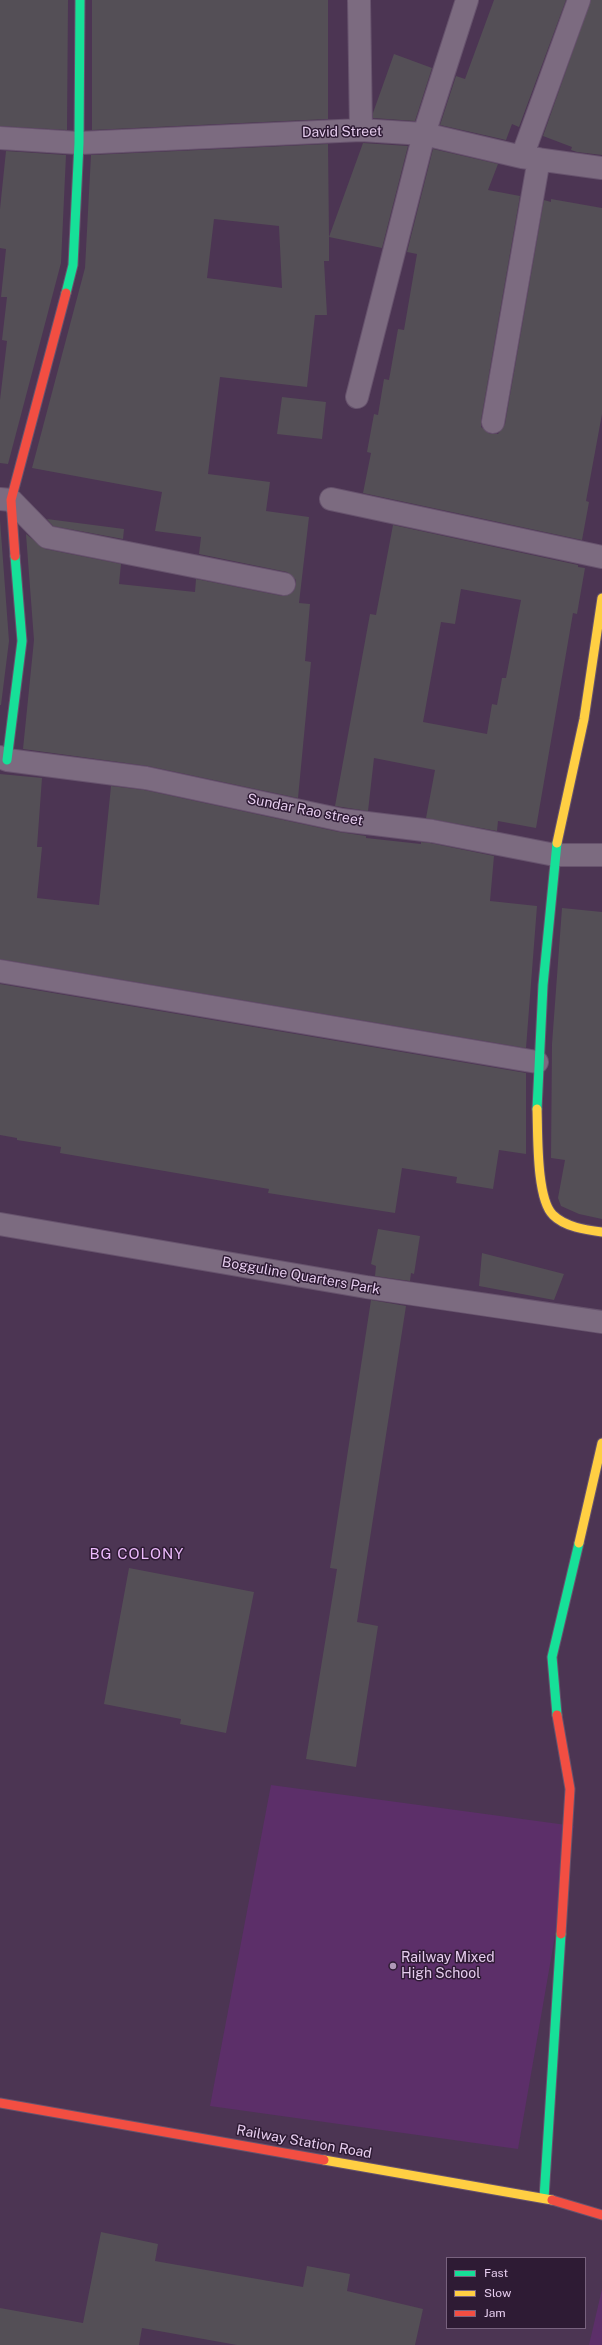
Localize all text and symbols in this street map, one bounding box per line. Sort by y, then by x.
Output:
street label: David Street [302,123,382,141]
street label: Sundar Rao street [246,791,364,829]
street label: Bogguline Quarters Park [221,1254,381,1298]
district label: BG COLONY [90,1545,184,1563]
place label: Railway Mixed High School [401,1950,495,1982]
marker: Railway Mixed High School [388,1961,398,1971]
street label: Railway Station Road [235,2122,373,2162]
legend [446,2257,586,2329]
text: Fast [484,2266,508,2280]
text: Slow [484,2286,511,2300]
text: Jam [484,2306,506,2320]

